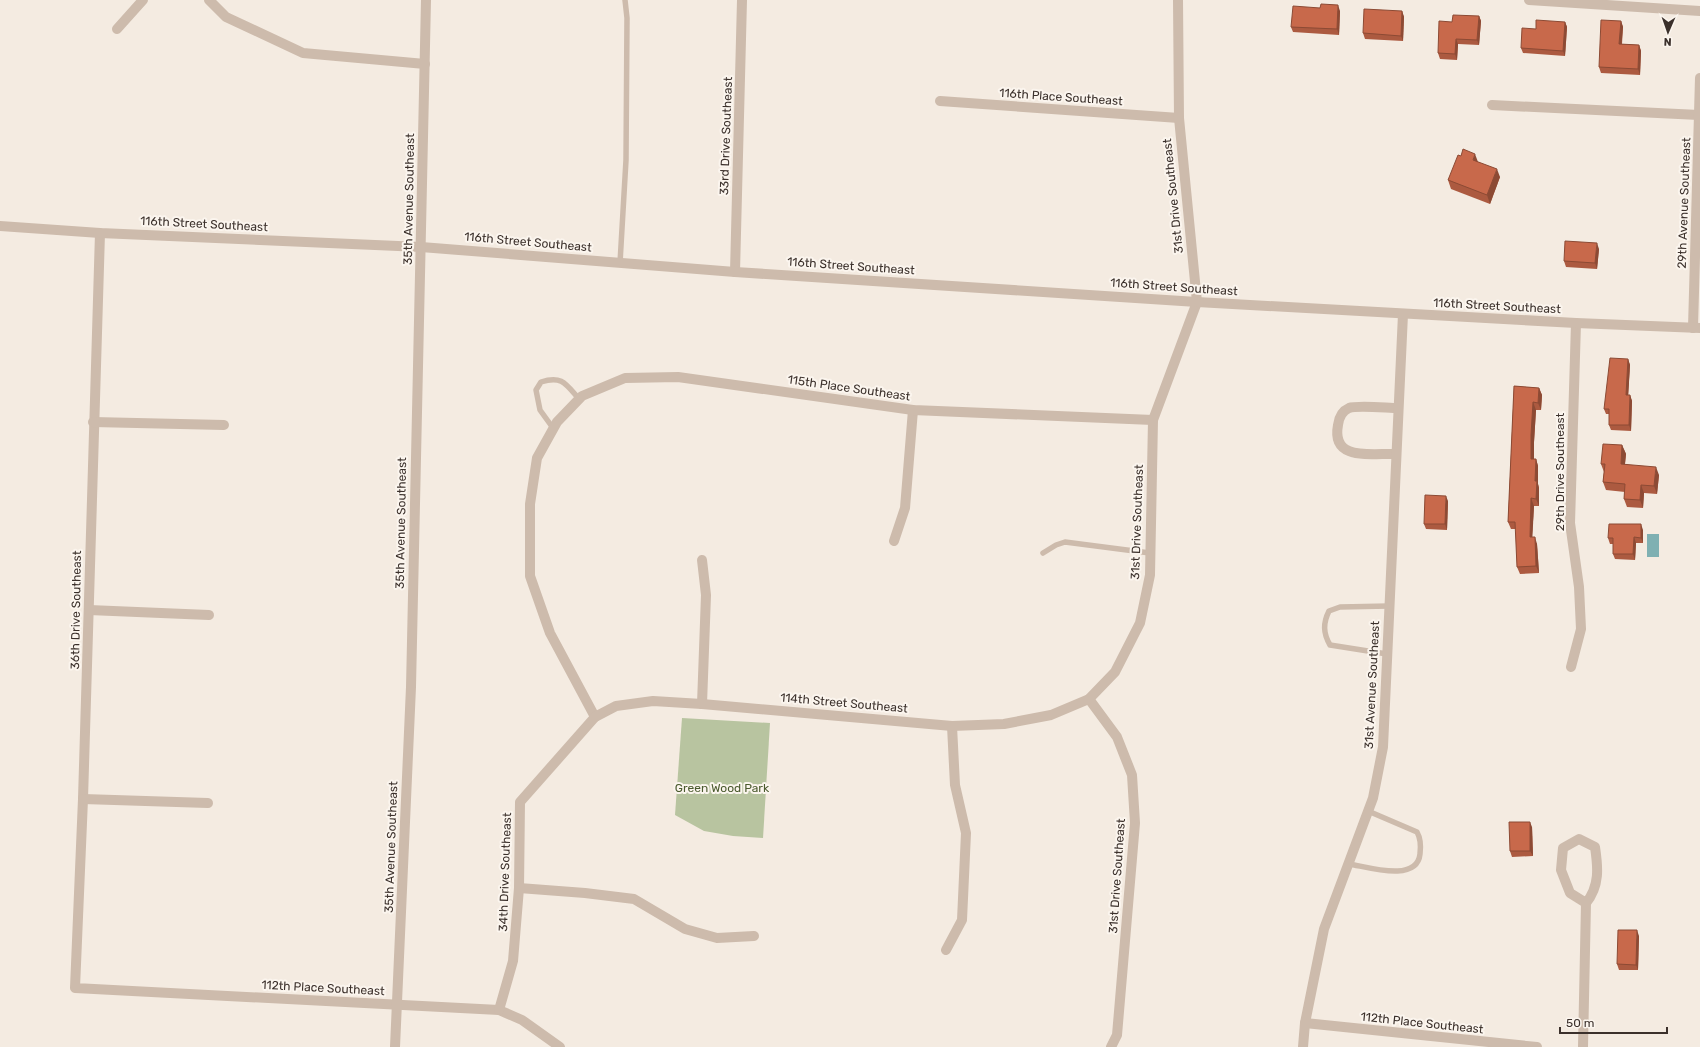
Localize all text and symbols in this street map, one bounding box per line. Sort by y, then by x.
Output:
north arrow [1648,12,1688,52]
text: N [1663,35,1672,48]
street label: 33rd Drive Southeast [717,76,735,195]
street label: 116th Place Southeast [999,86,1123,108]
street label: 35th Avenue Southeast [401,133,417,265]
street label: 29th Avenue Southeast [1675,137,1693,269]
street label: 31st Drive Southeast [1160,138,1186,254]
street label: 116th Street Southeast [140,214,268,234]
street label: 116th Street Southeast [464,229,593,255]
street label: 116th Street Southeast [787,255,916,277]
street label: 116th Street Southeast [1110,276,1239,298]
street label: 116th Street Southeast [1433,296,1561,316]
street label: 115th Place Southeast [787,372,911,404]
street label: 29th Drive Southeast [1553,412,1567,531]
street label: 35th Avenue Southeast [393,457,409,589]
street label: 31st Drive Southeast [1128,464,1146,580]
street label: 36th Drive Southeast [68,550,84,670]
street label: 31st Avenue Southeast [1362,620,1382,749]
street label: 114th Street Southeast [780,690,909,716]
street label: 35th Avenue Southeast [382,781,400,913]
park label: Green Wood Park [675,781,770,795]
street label: 34th Drive Southeast [496,812,514,932]
street label: 31st Drive Southeast [1106,818,1128,934]
street label: 112th Place Southeast [261,978,385,998]
scale bar [1560,1009,1667,1035]
street label: 112th Place Southeast [1360,1010,1484,1036]
text: 50 m [1566,1016,1594,1030]

